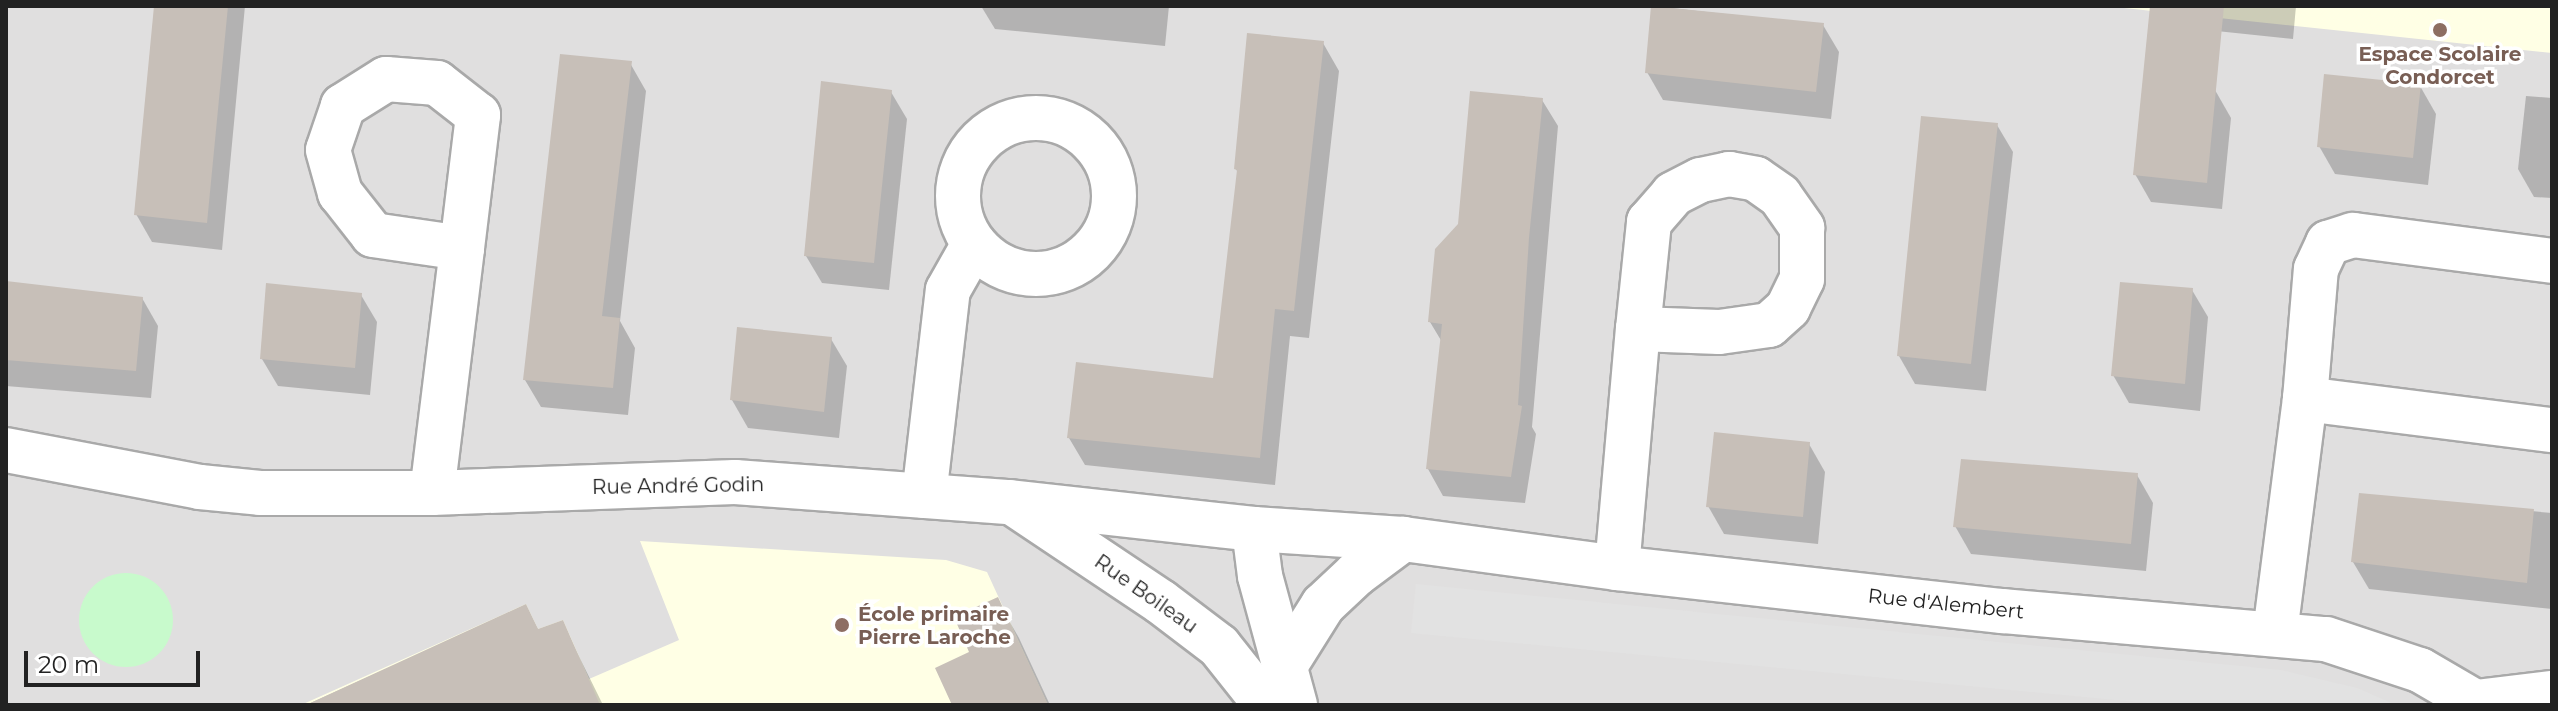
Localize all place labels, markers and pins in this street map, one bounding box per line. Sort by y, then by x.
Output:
marker: Espace Scolaire Condorcet [2431,21,2449,39]
place label: Espace Scolaire Condorcet [2359,42,2521,89]
place label: École primaire Pierre Laroche [858,602,1011,649]
marker: École primaire Pierre Laroche [833,616,851,634]

